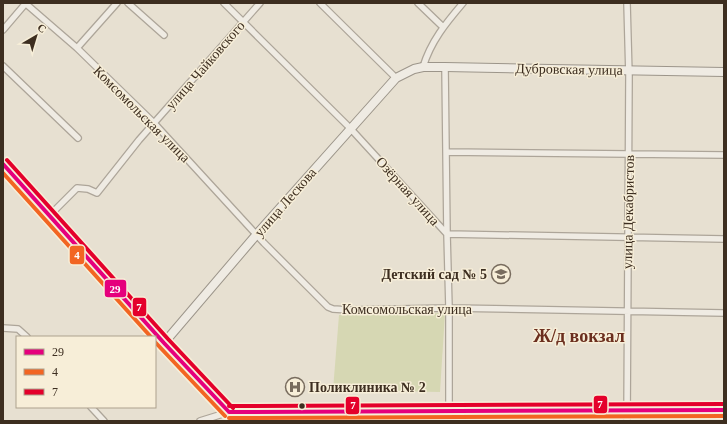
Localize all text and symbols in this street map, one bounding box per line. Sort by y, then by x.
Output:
north arrow [16,16,56,56]
street label: улица Чайковского [163,18,248,113]
text: С [35,21,49,35]
street label: Дубровская улица [515,61,624,78]
street label: Комсомольская улица [90,63,193,166]
street label: Озёрная улица [373,154,443,229]
street label: улица Декабристов [620,154,637,269]
street label: улица Лескова [252,164,320,240]
line badge: 4 [69,245,85,265]
text: 4 [74,249,80,261]
school or university icon: Детский сад № 5 [490,263,512,285]
place label: Детский сад № 5 [381,267,487,282]
line badge: 29 [104,279,127,298]
text: 29 [110,283,121,295]
line badge: 7 [132,297,147,317]
text: 7 [136,301,142,313]
street label: Комсомольская улица [342,302,473,317]
district label: Ж/д вокзал [533,326,625,346]
legend [16,336,156,408]
text: 29 [52,345,64,359]
text: 4 [52,365,58,379]
hospital icon: Поликлиника № 2 [284,376,306,398]
place label: Поликлиника № 2 [309,380,426,395]
text: 7 [52,385,58,399]
line badge: 7 [593,395,608,414]
line badge: 7 [345,396,360,415]
text: 7 [597,398,603,410]
text: 7 [350,399,356,411]
unlabelled marker [297,401,307,411]

